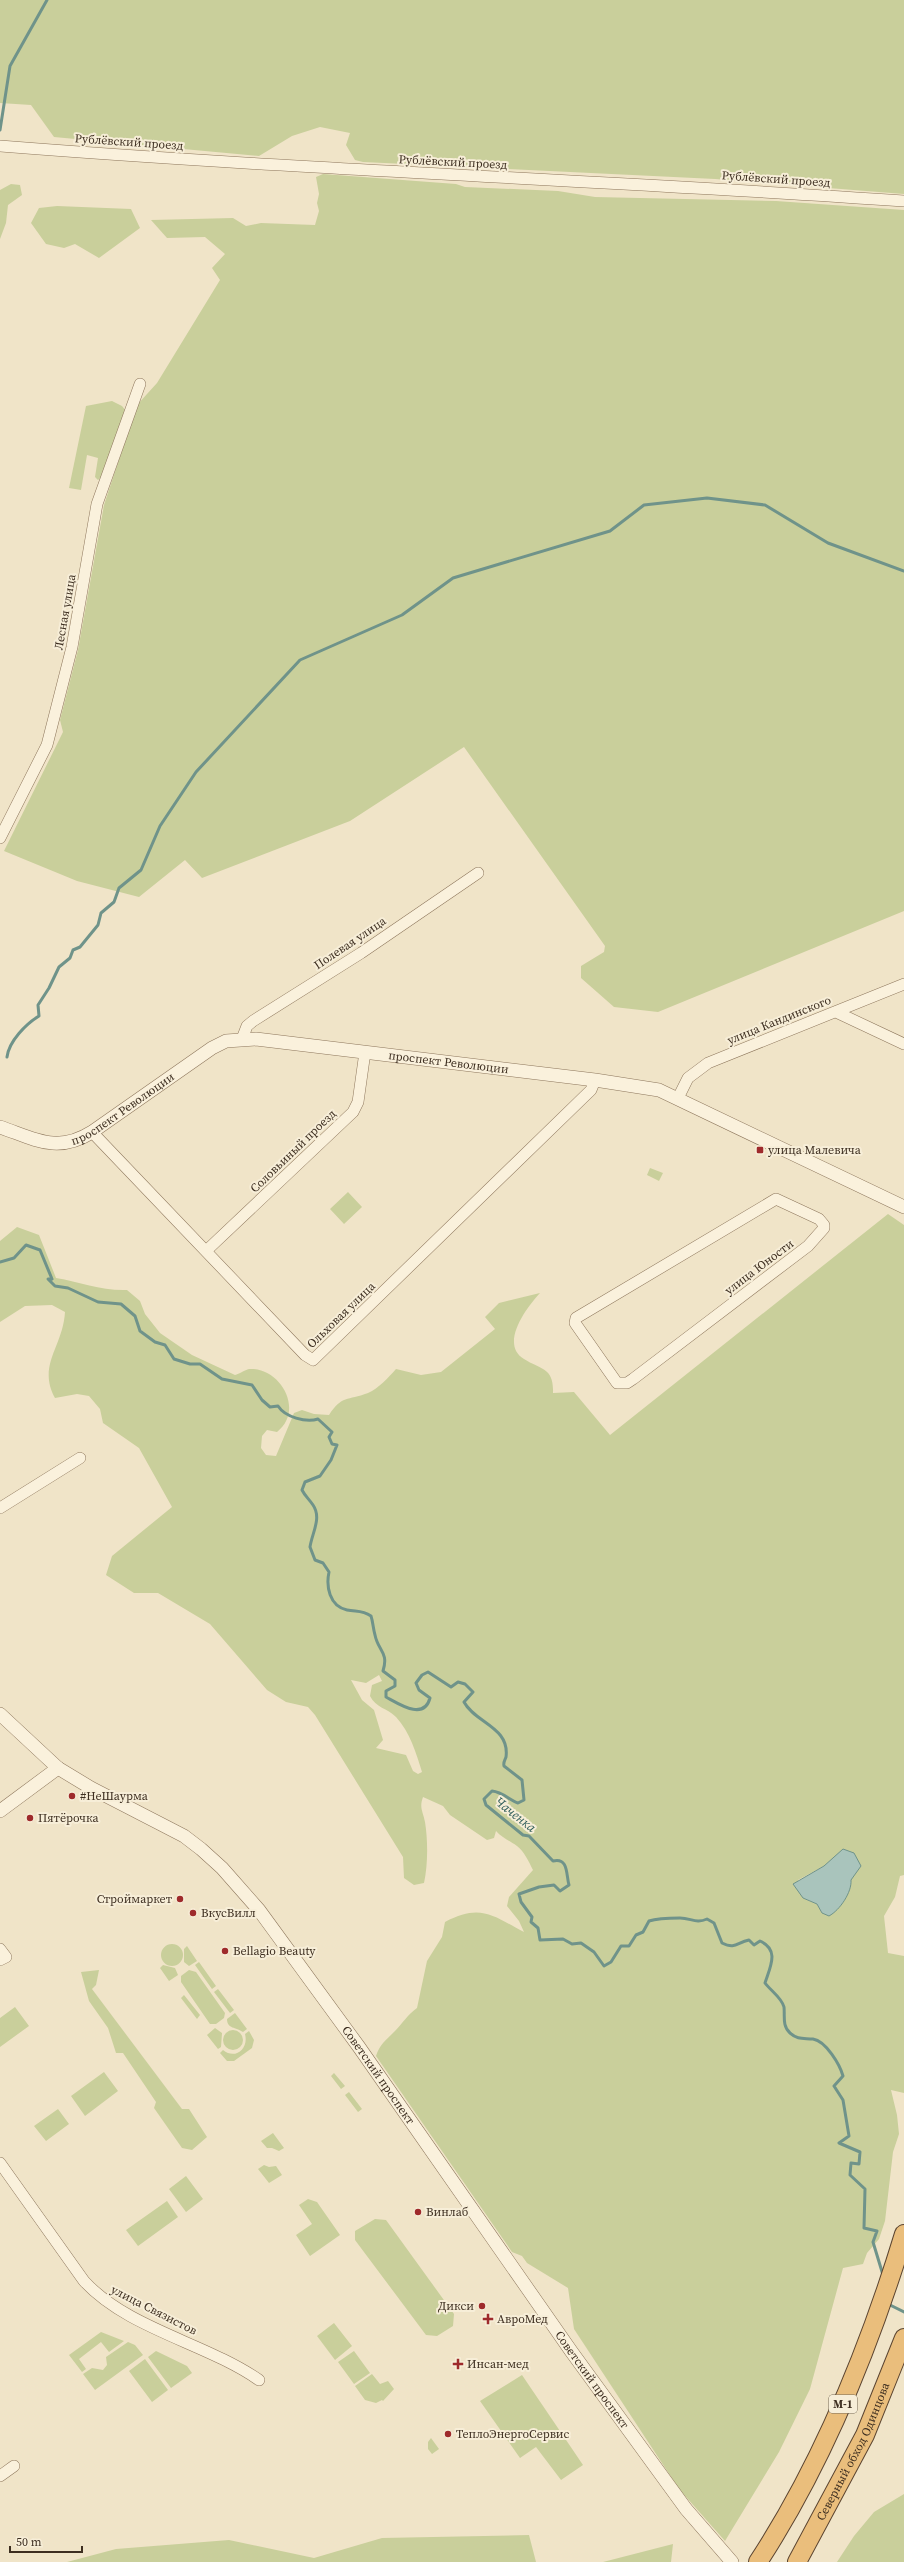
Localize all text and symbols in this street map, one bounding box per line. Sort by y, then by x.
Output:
street label: Рублёвский проезд [74,130,184,154]
street label: Рублёвский проезд [398,151,508,173]
street label: Рублёвский проезд [721,167,831,191]
street label: Лесная улица [50,572,80,651]
street label: Полевая улица [311,912,390,973]
street label: улица Кандинского [725,992,834,1048]
street label: проспект Революции [388,1047,510,1078]
street label: проспект Революции [69,1069,178,1149]
street label: Соловьиный проезд [247,1106,340,1196]
place label: улица Малевича [768,1142,862,1158]
marker: улица Малевича [755,1145,765,1155]
street label: улица Юности [721,1236,797,1298]
street label: Ольховая улица [303,1278,379,1352]
place label: #НеШаурма [80,1788,149,1804]
marker: #НеШаурма [67,1791,77,1801]
water label: Чаченка [492,1793,540,1836]
place label: Пятёрочка [38,1810,99,1826]
marker: Пятёрочка [25,1813,35,1823]
place label: Строймаркет [97,1891,173,1907]
marker: Строймаркет [175,1894,185,1904]
place label: ВкусВилл [201,1905,256,1921]
marker: ВкусВилл [188,1908,198,1918]
place label: Bellagio Beauty [233,1943,316,1959]
marker: Bellagio Beauty [220,1946,230,1956]
street label: Советский проспект [338,2023,419,2128]
place label: Винлаб [426,2204,468,2220]
marker: Винлаб [413,2207,423,2217]
street label: улица Связистов [108,2281,200,2339]
place label: Дикси [438,2298,474,2314]
marker: Дикси [477,2301,487,2311]
place label: АвроМед [497,2311,548,2327]
marker: АвроМед [482,2313,494,2325]
street label: Советский проспект [551,2328,633,2432]
place label: Инсан-мед [467,2356,529,2372]
marker: Инсан-мед [452,2358,464,2370]
street label: Северный обход Одинцова [813,2379,894,2523]
road number: М-1 [829,2395,857,2413]
place label: ТеплоЭнергоСервис [456,2426,569,2442]
marker: ТеплоЭнергоСервис [443,2429,453,2439]
scale bar [10,2528,82,2554]
text: 50 m [16,2534,42,2550]

